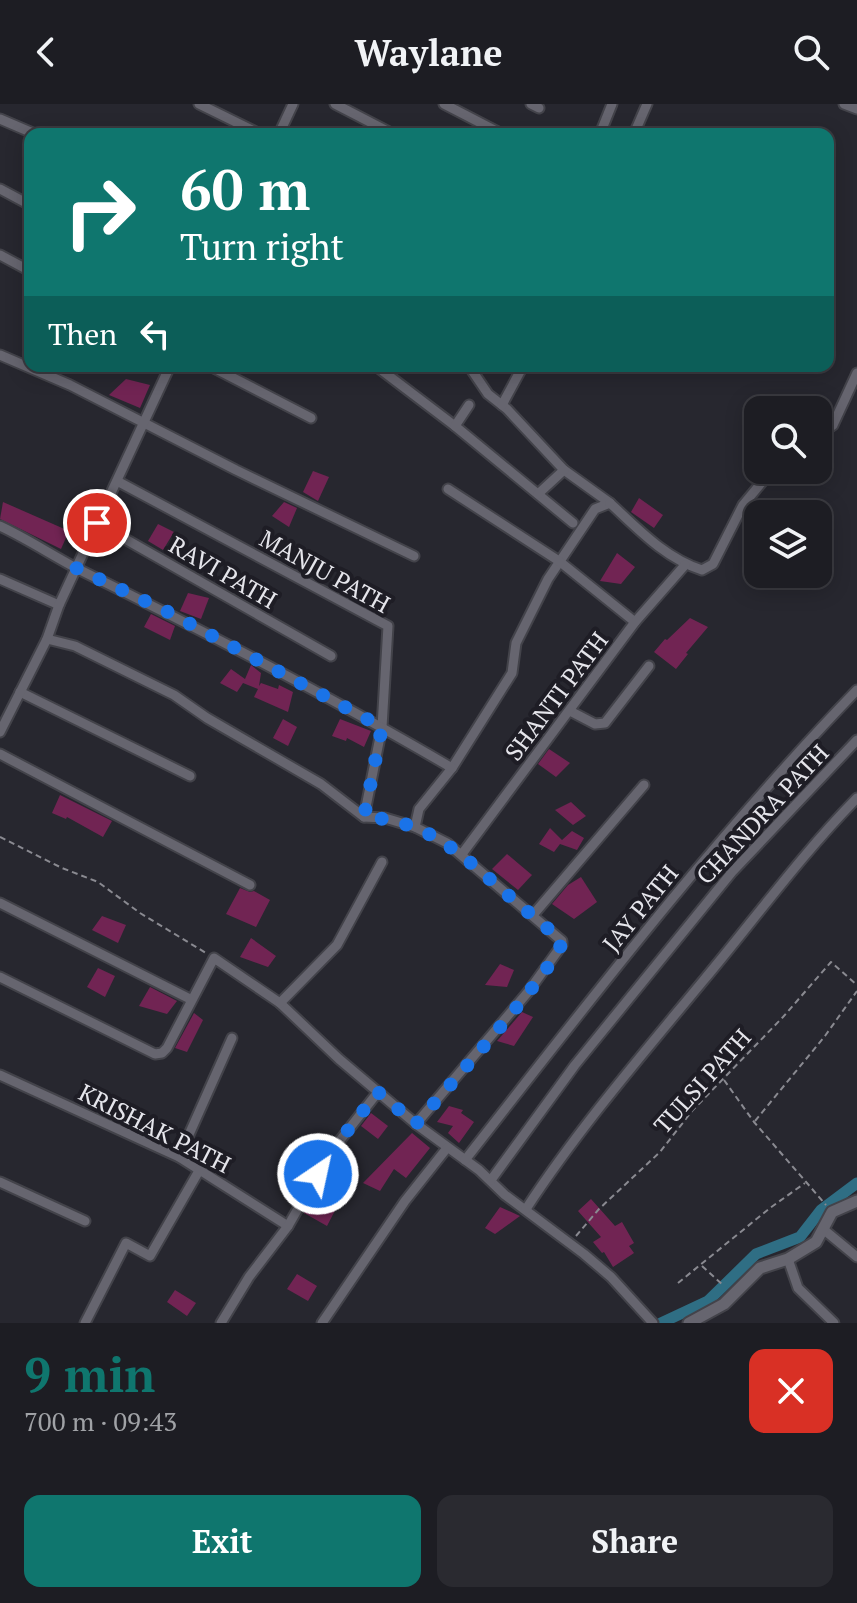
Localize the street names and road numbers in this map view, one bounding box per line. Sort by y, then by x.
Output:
street label: MANJU PATH [254,522,396,620]
street label: RAVI PATH [163,528,283,616]
street label: SHANTI PATH [497,625,615,767]
street label: CHANDRA PATH [689,737,835,891]
street label: JAY PATH [595,858,685,958]
street label: TULSI PATH [646,1022,758,1140]
street label: KRISHAK PATH [73,1076,237,1180]

